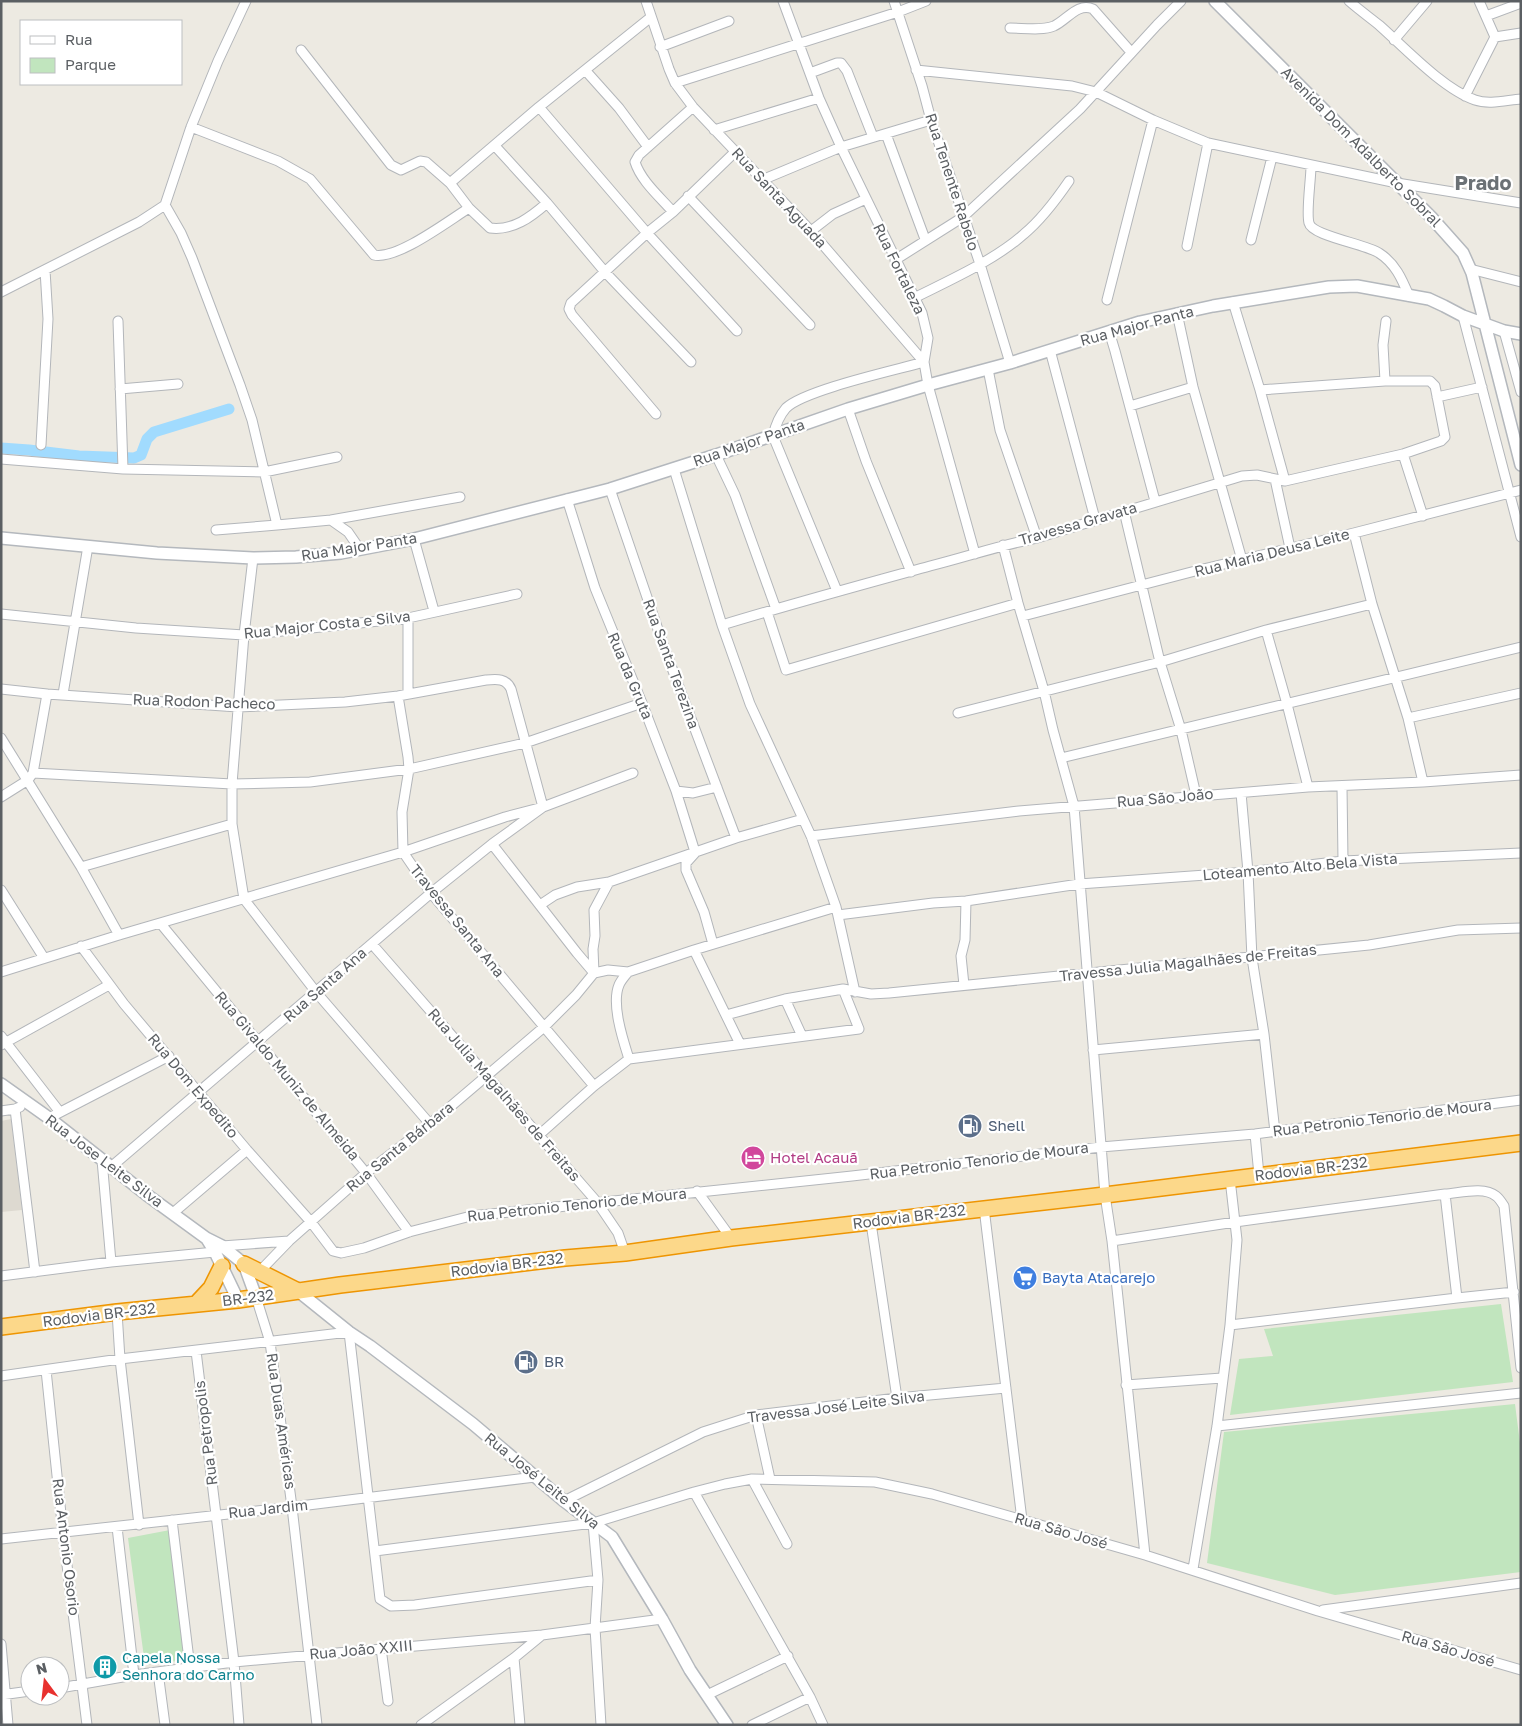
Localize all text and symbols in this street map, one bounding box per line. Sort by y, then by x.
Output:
legend [20,20,182,85]
text: Rua [65,30,92,48]
text: Parque [65,55,116,73]
street label: Avenida Dom Adalberto Sobral [1278,62,1446,230]
street label: Rua Tenente Rabelo [922,111,984,253]
street label: Rua Santa Aguada [728,143,831,251]
district label: Prado [1455,170,1511,194]
street label: Rua Fortaleza [870,220,930,317]
street label: Rua Major Panta [1078,301,1196,349]
street label: Rua Major Panta [690,415,807,470]
street label: Travessa Gravata [1017,498,1139,548]
street label: Rua Maria Deusa Leite [1192,524,1351,580]
street label: Rua Major Panta [300,528,418,564]
street label: Rua Santa Terezina [640,596,704,731]
street label: Rua Major Costa e Silva [243,606,411,642]
street label: Rua da Gruta [605,629,657,722]
street label: Rua Rodon Pacheco [132,690,276,712]
street label: Rua São João [1116,784,1214,810]
street label: Loteamento Alto Bela Vista [1202,849,1398,883]
street label: Travessa Santa Ana [407,860,509,980]
street label: Travessa Julia Magalhães de Freitas [1058,940,1317,984]
street label: Rua Santa Ana [279,943,370,1025]
street label: Rua Givaldo Muniz de Almeida [212,987,364,1164]
street label: Rua Julia Magalhães de Freitas [425,1004,585,1184]
street label: Rua Dom Expedito [145,1029,243,1141]
street label: Rua Petronio Tenorio de Moura [1271,1095,1492,1139]
street label: Rua Santa Bárbara [342,1097,457,1195]
street label: Rua Jose Leite Silva [42,1110,167,1210]
fuel station icon: Shell [957,1113,983,1139]
place label: Shell [988,1116,1025,1134]
street label: Rua Petronio Tenorio de Moura [868,1138,1089,1182]
hotel icon: Hotel Acauã [740,1145,766,1171]
place label: Hotel Acauã [770,1148,858,1166]
street label: Rodovia BR-232 [1253,1152,1368,1184]
street label: Rua Petronio Tenorio de Moura [466,1184,688,1224]
street label: Rodovia BR-232 [851,1200,966,1232]
street label: Rodovia BR-232 [449,1248,564,1280]
supermarket icon: Bayta Atacarejo [1012,1265,1038,1291]
place label: Bayta Atacarejo [1042,1268,1155,1286]
street label: BR-232 [221,1285,275,1309]
street label: Rodovia BR-232 [41,1298,156,1330]
fuel station icon: BR [513,1349,539,1375]
street label: Rua Duas Américas [264,1352,300,1490]
place label: BR [544,1352,564,1370]
street label: Rua Petropolis [190,1380,220,1486]
street label: Travessa José Leite Silva [746,1386,926,1426]
street label: Rua José Leite Silva [481,1428,604,1532]
street label: Rua Antonio Osorio [50,1477,84,1617]
street label: Rua Jardim [227,1495,309,1521]
street label: Rua São José [1013,1508,1110,1552]
street label: Rua São José [1400,1626,1497,1670]
street label: Rua João XXIII [308,1636,413,1662]
place label: Capela Nossa Senhora do Carmo [122,1648,254,1683]
building icon: Capela Nossa Senhora do Carmo [92,1654,118,1680]
north arrow [20,1656,70,1706]
text: N [34,1658,49,1678]

